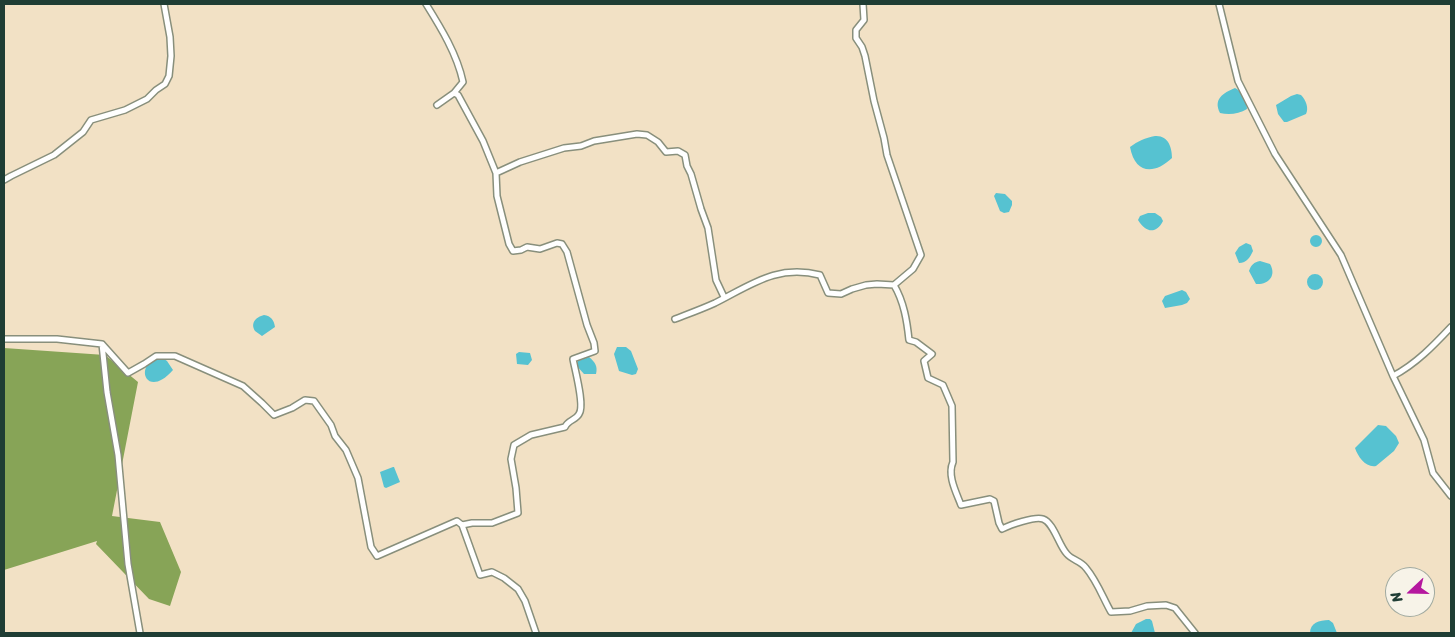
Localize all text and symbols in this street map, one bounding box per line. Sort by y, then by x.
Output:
north arrow [1385,567,1435,617]
text: N [1383,588,1410,606]

